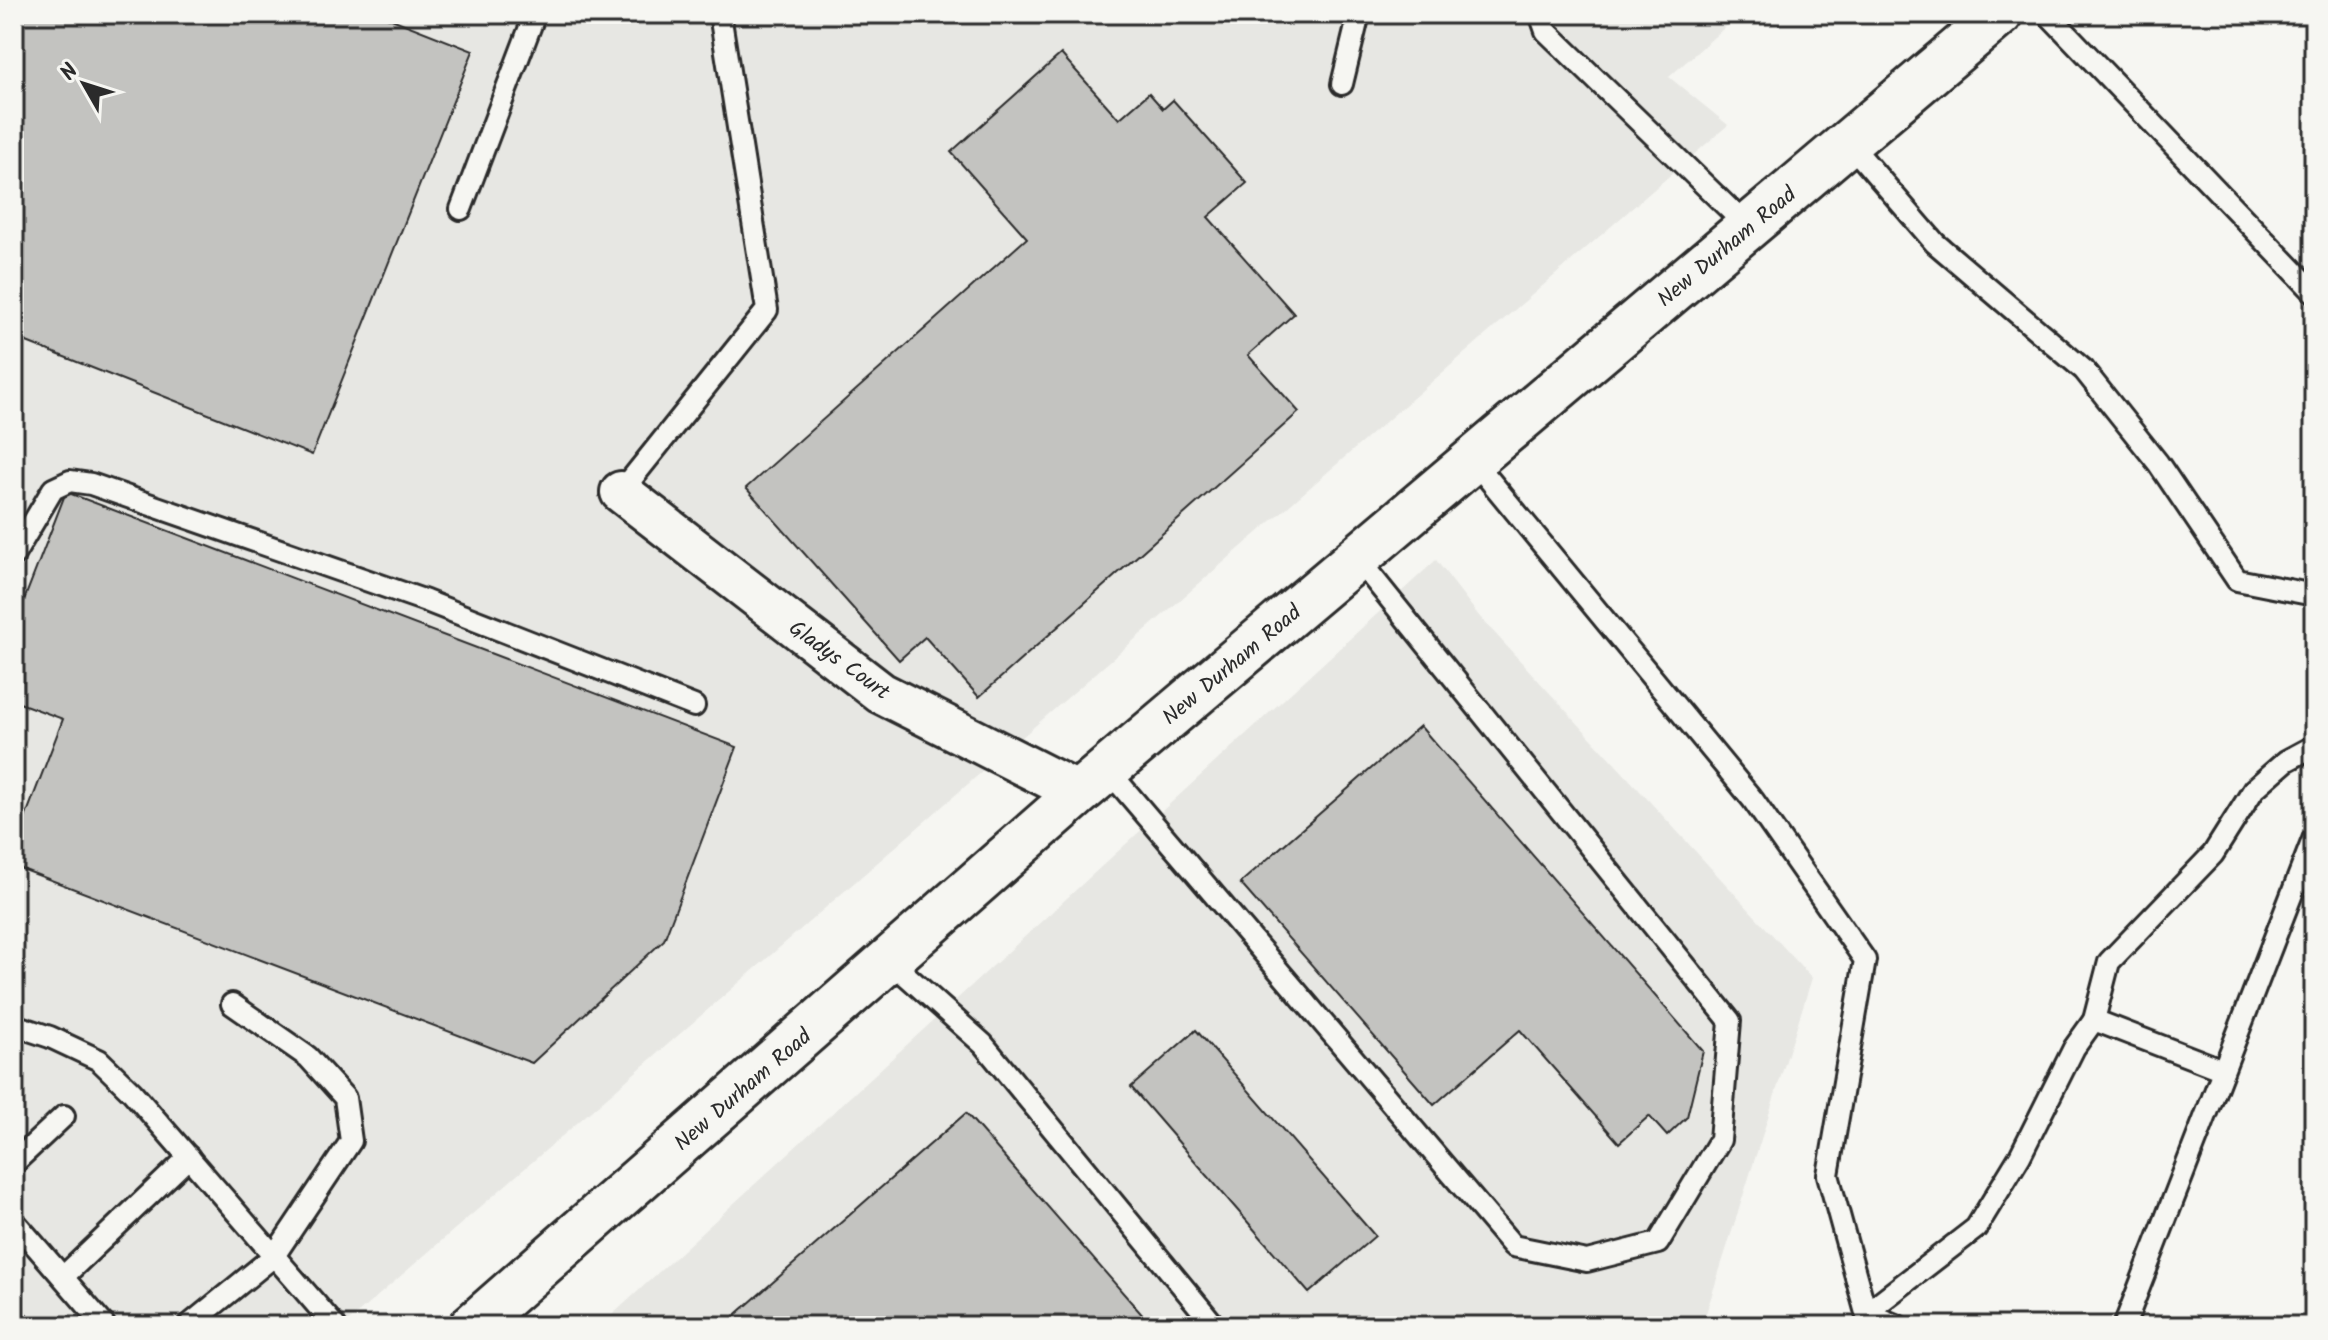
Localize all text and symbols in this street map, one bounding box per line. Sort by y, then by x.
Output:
north arrow [44,44,124,124]
text: N [52,56,88,89]
street label: New Durham Road [1650,178,1806,317]
street label: New Durham Road [1155,596,1311,735]
street label: Gladys Court [780,612,897,710]
street label: New Durham Road [667,1020,821,1161]

